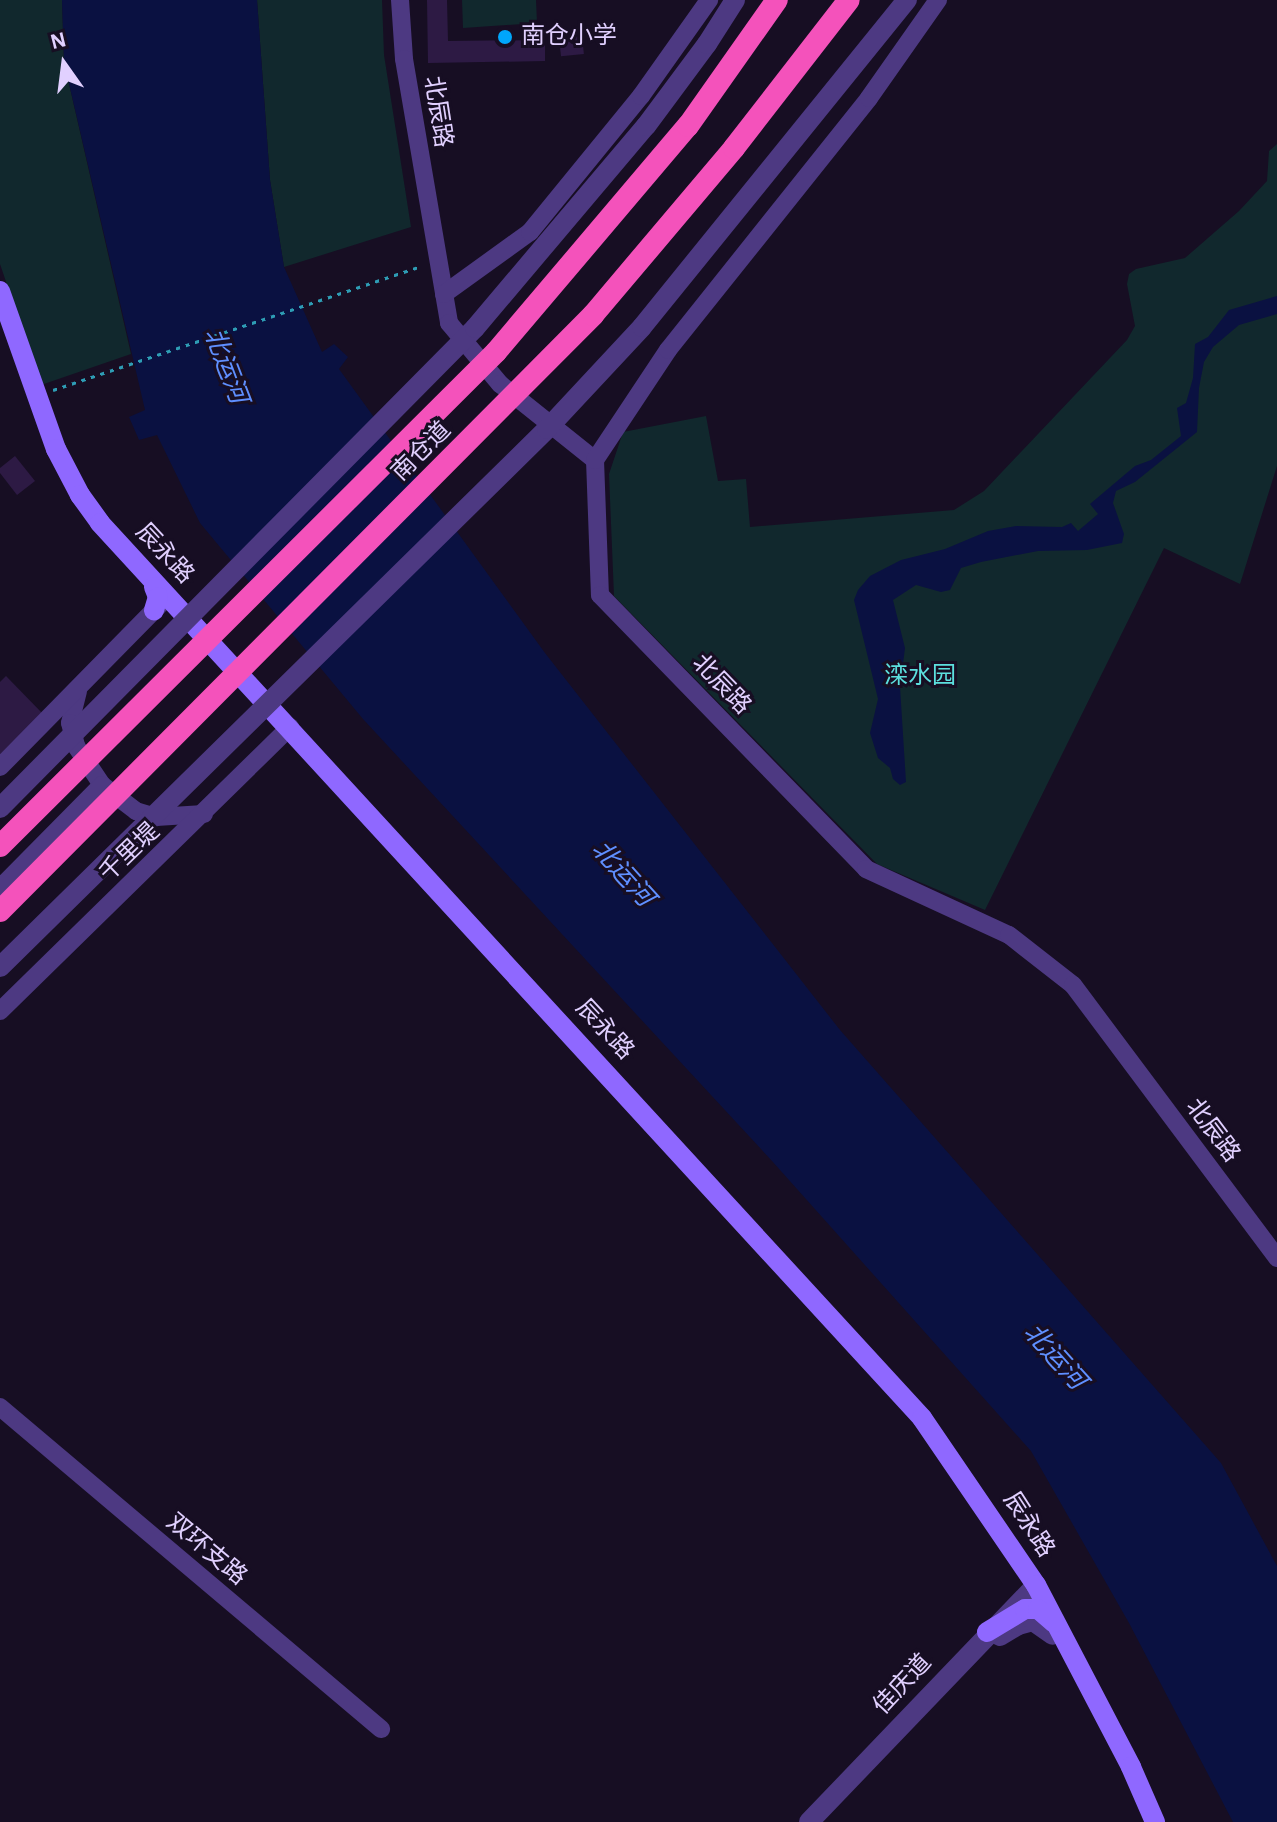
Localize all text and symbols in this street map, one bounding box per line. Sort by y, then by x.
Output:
place label: 南仓小学 [521,23,617,51]
north arrow [24,24,104,104]
text: N [48,28,68,53]
marker: 南仓小学 [496,28,514,46]
street label: 北辰路 [417,74,457,150]
water label: 北运河 [196,324,254,408]
street label: 南仓道 [386,416,458,488]
street label: 辰永路 [129,518,199,590]
street label: 北辰路 [686,649,756,721]
park label: 滦水园 [884,663,956,691]
street label: 千里堤 [94,818,166,888]
water label: 北运河 [584,835,660,913]
street label: 辰永路 [569,994,639,1066]
street label: 北辰路 [1179,1094,1245,1168]
water label: 北运河 [1016,1318,1092,1396]
street label: 辰永路 [996,1487,1060,1563]
street label: 双环支路 [160,1508,252,1592]
street label: 佳庆道 [868,1649,938,1721]

